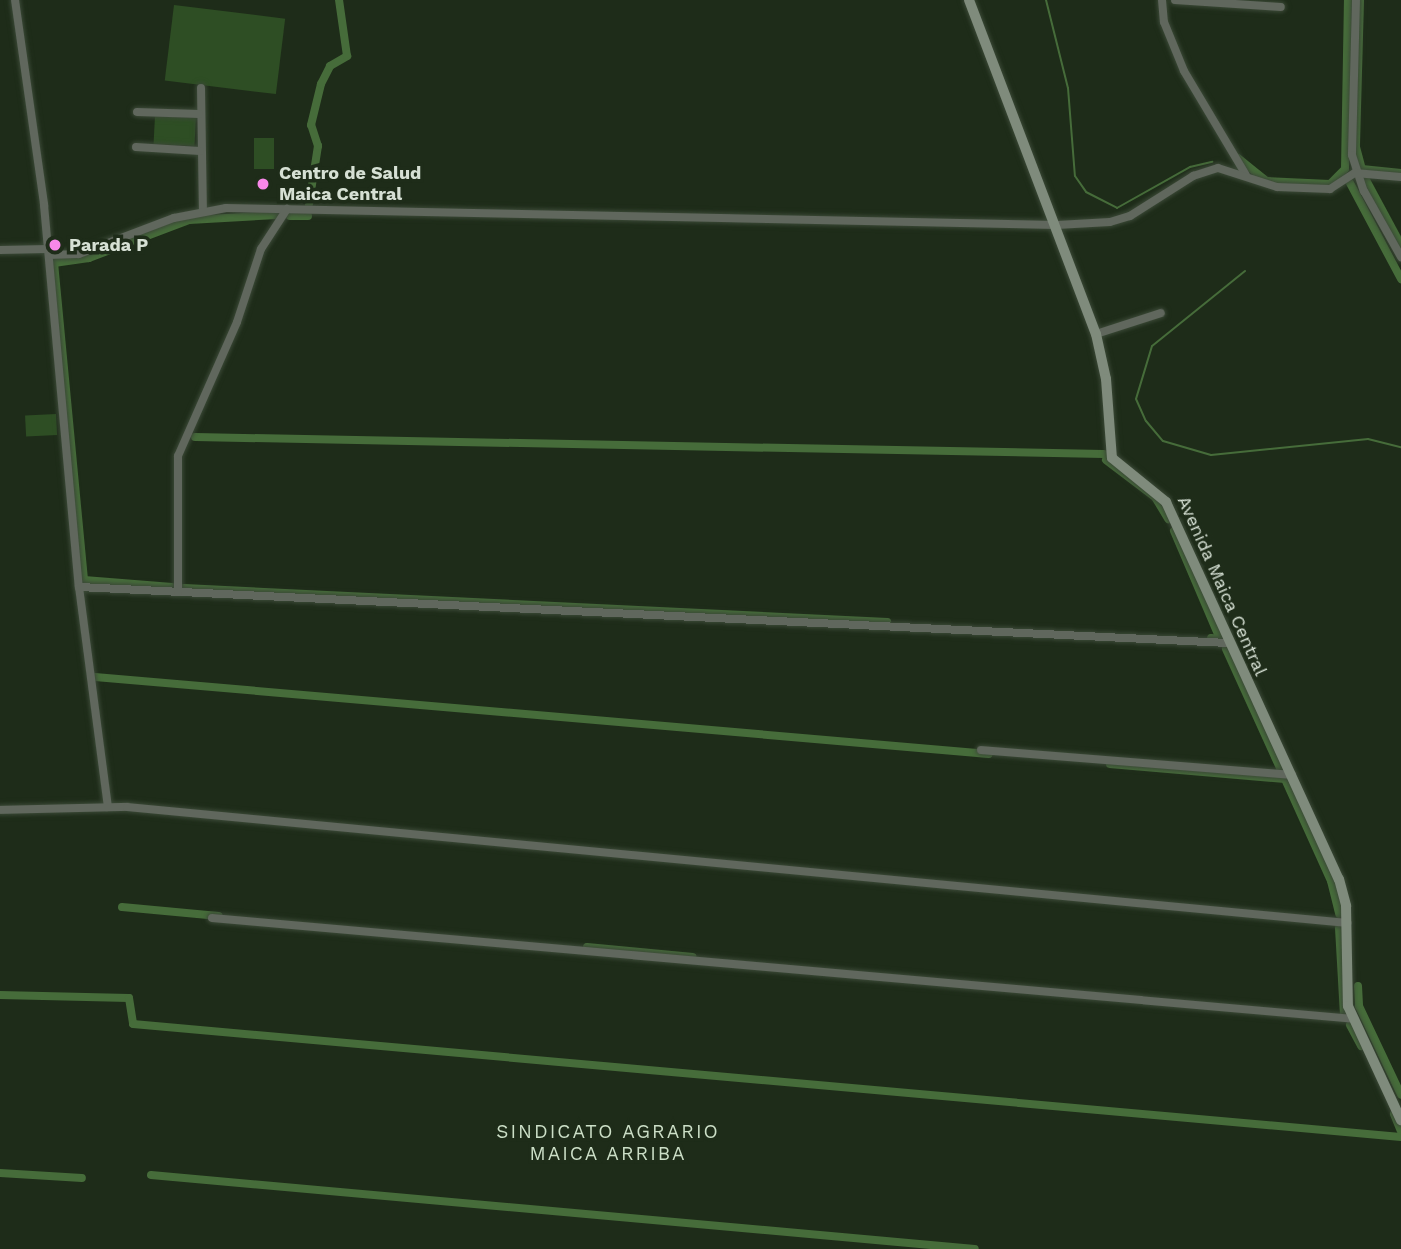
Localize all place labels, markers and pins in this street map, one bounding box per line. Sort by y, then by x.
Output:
place label: Centro de Salud Maica Central [279,163,421,206]
marker: Centro de Salud Maica Central [253,174,273,194]
place label: Parada P [69,234,148,256]
marker: Parada P [47,237,63,253]

